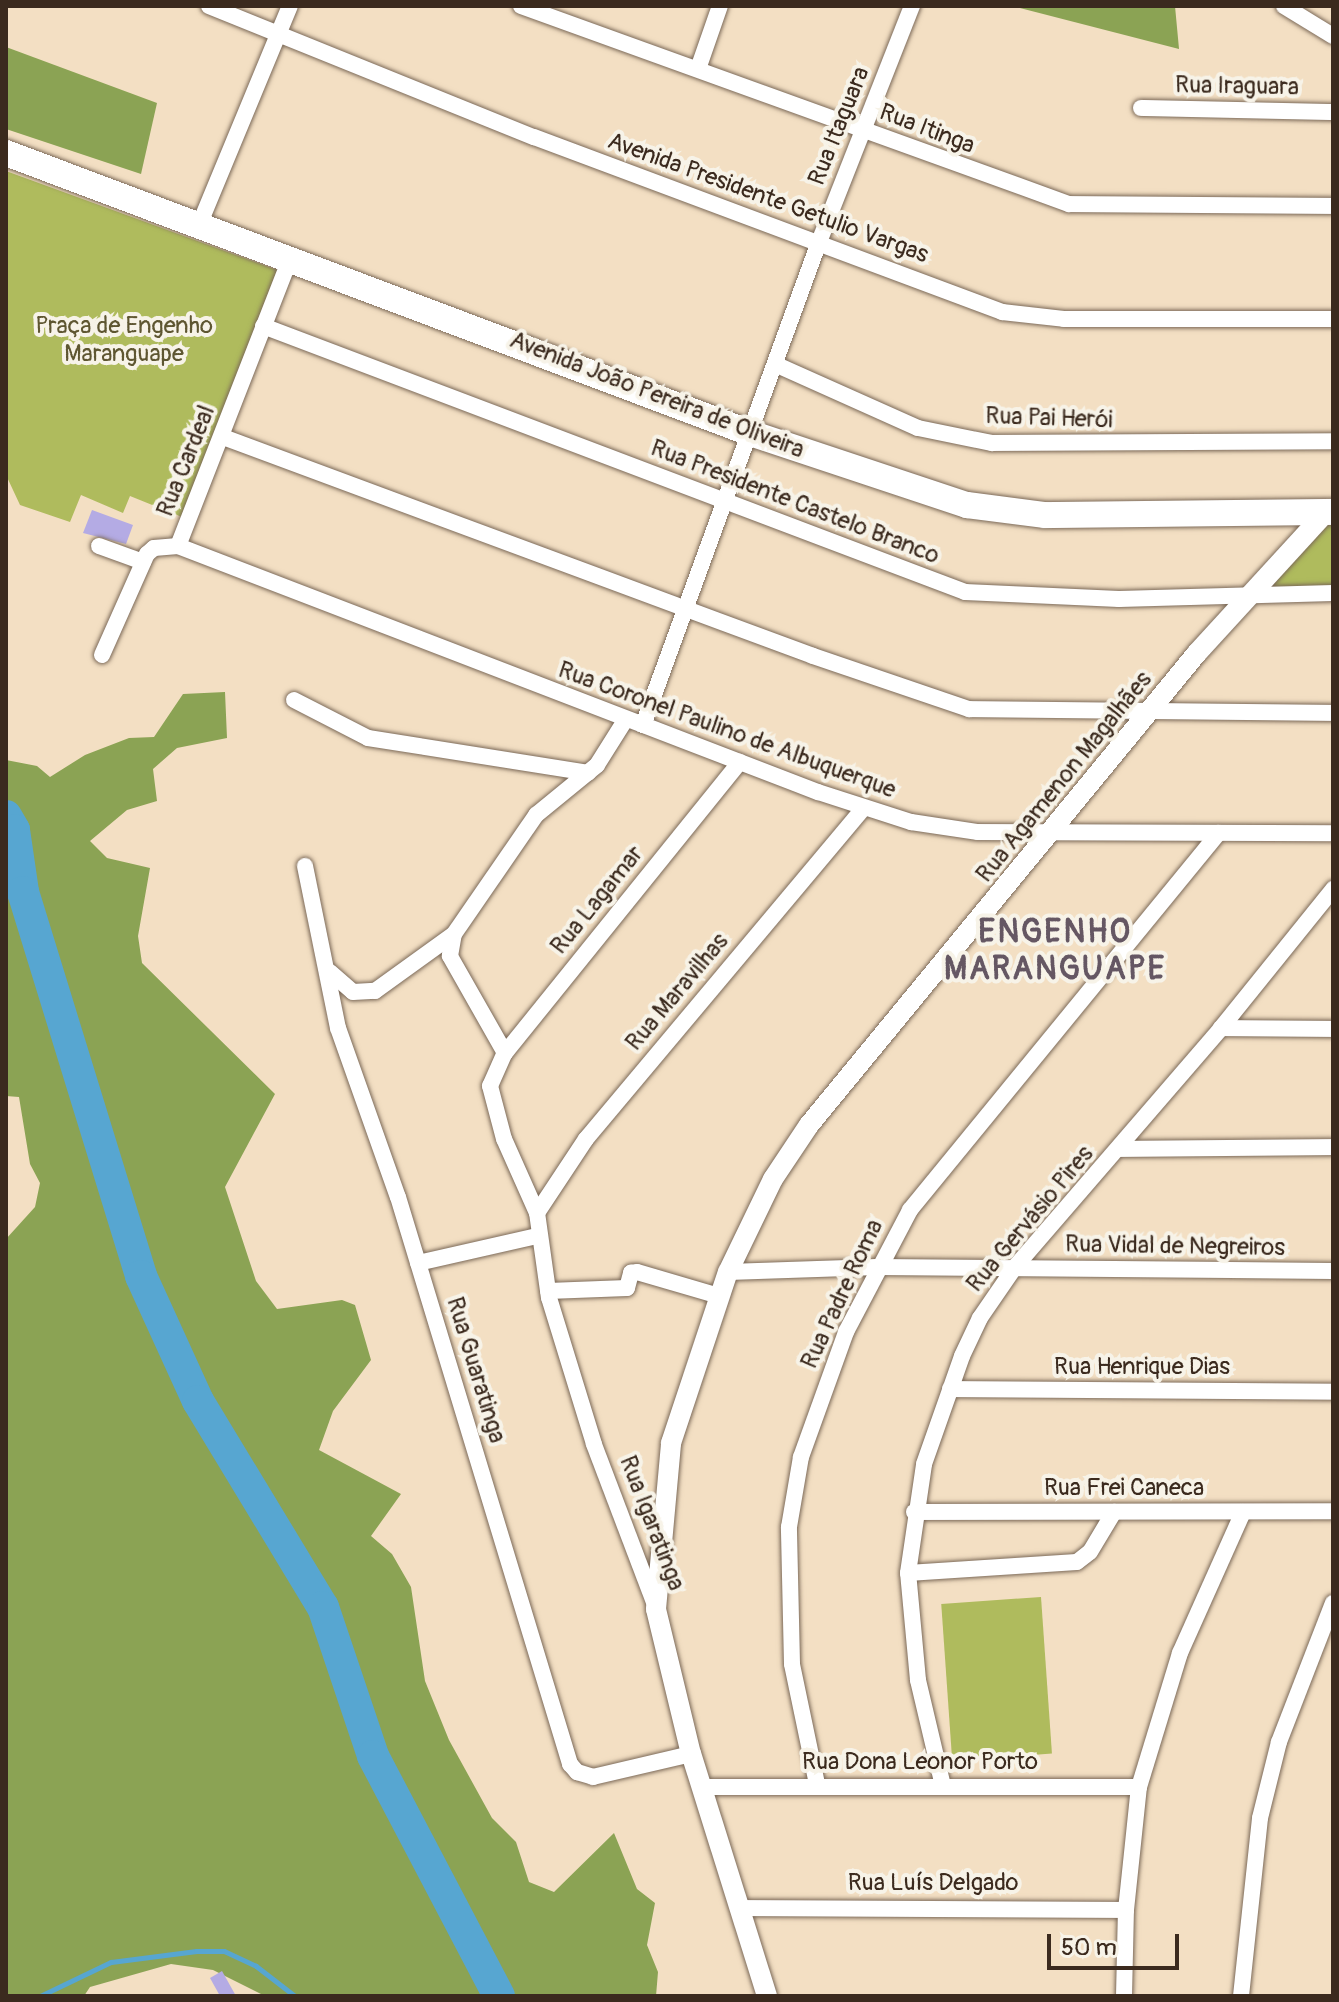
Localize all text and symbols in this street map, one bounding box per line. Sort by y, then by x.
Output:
street label: Rua Itaguara [802,63,876,189]
street label: Rua Iraguara [1175,71,1299,101]
street label: Rua Itinga [875,98,979,160]
street label: Avenida Presidente Getulio Vargas [604,126,932,270]
park label: Praça de Engenho Maranguape [35,312,213,368]
street label: Avenida João Pereira de Oliveira [506,325,808,465]
street label: Rua Cardeal [151,401,221,521]
street label: Rua Pai Herói [985,401,1113,435]
street label: Rua Presidente Castelo Branco [647,434,943,570]
street label: Rua Coronel Paulino de Albuquerque [554,655,900,805]
street label: Rua Agamenon Magalhães [970,666,1158,888]
street label: Rua Lagamar [544,840,650,960]
district label: ENGENHO MARANGUAPE [944,914,1166,989]
street label: Rua Maravilhas [620,927,734,1057]
street label: Rua Gervásio Pires [961,1140,1099,1298]
street label: Rua Padre Roma [795,1215,889,1373]
street label: Rua Vidal de Negreiros [1065,1230,1285,1262]
street label: Rua Guaratinga [440,1294,512,1446]
street label: Rua Henrique Dias [1054,1353,1230,1381]
street label: Rua Igaratinga [613,1452,691,1594]
street label: Rua Frei Caneca [1044,1474,1204,1502]
street label: Rua Dona Leonor Porto [802,1748,1038,1776]
street label: Rua Luís Delgado [848,1869,1018,1897]
scale bar [1051,1918,1183,1968]
text: 50 m [1061,1933,1117,1962]

